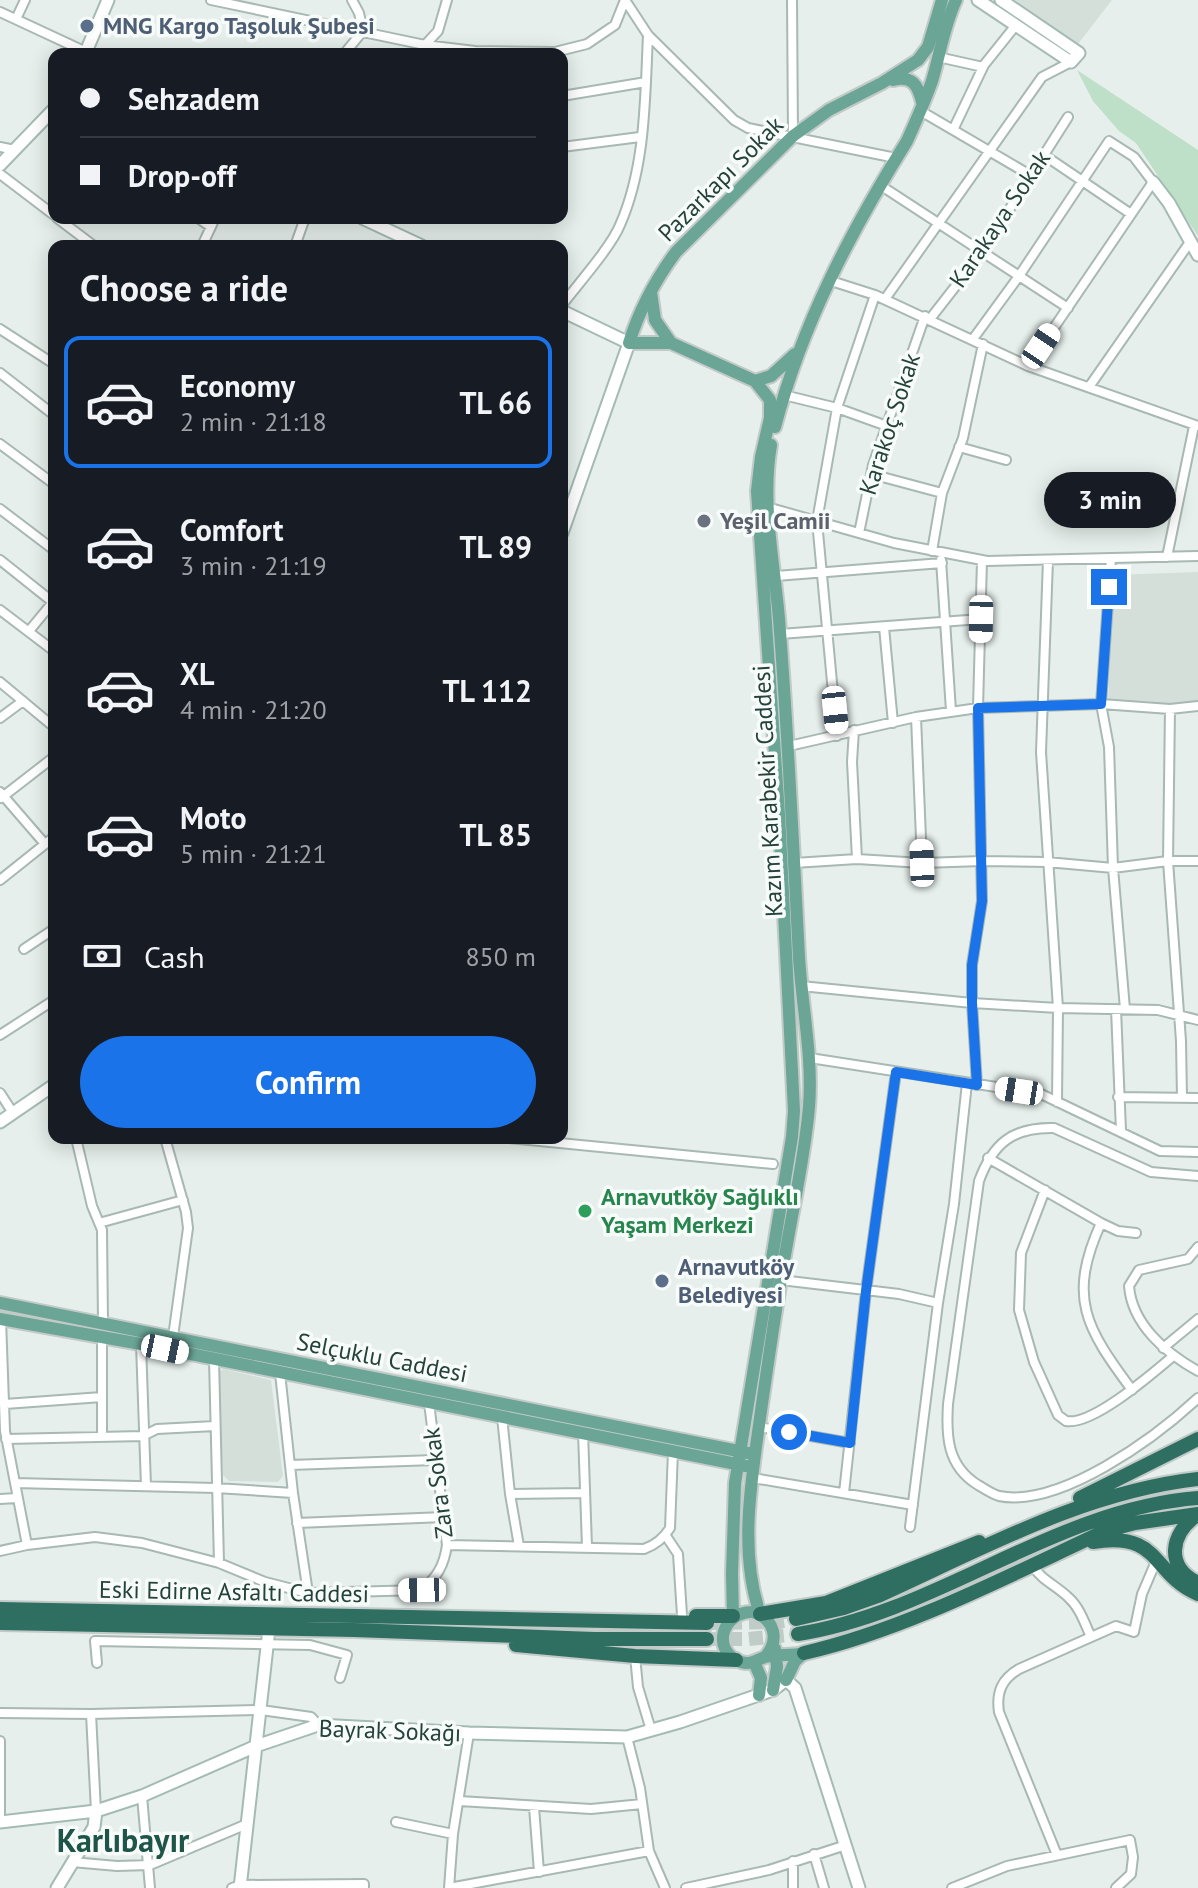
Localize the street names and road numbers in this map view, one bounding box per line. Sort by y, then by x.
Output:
street label: Pazarkapı Sokak [651,109,790,248]
street label: Karakaya Sokak [942,144,1057,293]
street label: Karakoç Sokak [852,349,927,499]
street label: Kazım Karabekir Caddesi [745,664,790,918]
street label: Selçuklu Caddesi [294,1326,470,1389]
street label: Zara Sokak [415,1425,460,1540]
street label: Eski Edirne Asfaltı Caddesi [99,1574,369,1609]
street label: Bayrak Sokağı [318,1713,462,1748]

